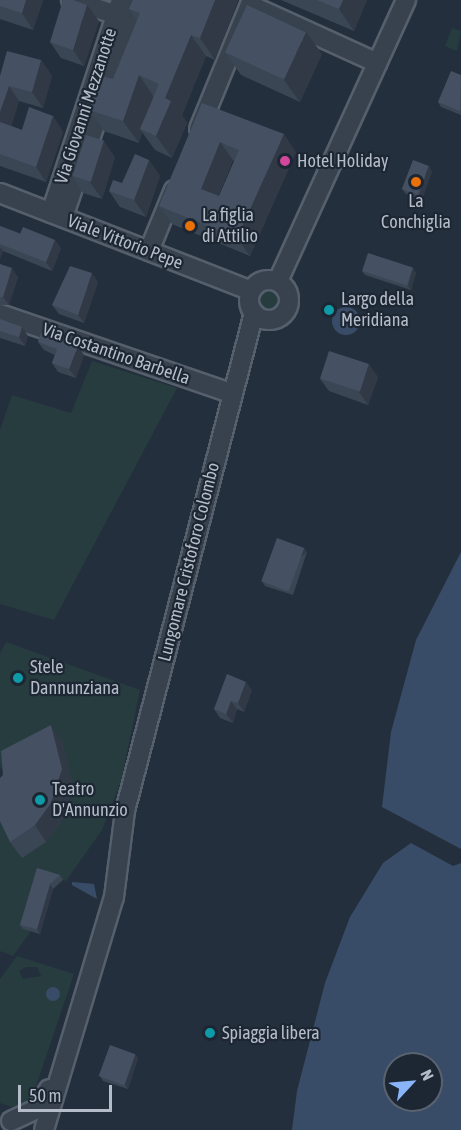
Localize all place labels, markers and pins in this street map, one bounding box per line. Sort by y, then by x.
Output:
place label: Hotel Holiday [297,150,388,172]
marker: Hotel Holiday [278,154,292,168]
marker: La Conchiglia [409,175,423,189]
place label: La Conchiglia [381,191,451,234]
place label: La figlia di Attilio [202,205,258,248]
marker: La figlia di Attilio [183,219,197,233]
place label: Largo della Meridiana [341,289,414,332]
marker: Largo della Meridiana [322,303,336,317]
place label: Stele Dannunziana [30,657,119,700]
marker: Stele Dannunziana [11,671,25,685]
place label: Teatro D'Annunzio [52,779,128,822]
marker: Teatro D'Annunzio [33,793,47,807]
place label: Spiaggia libera [222,1022,320,1044]
marker: Spiaggia libera [203,1026,217,1040]

